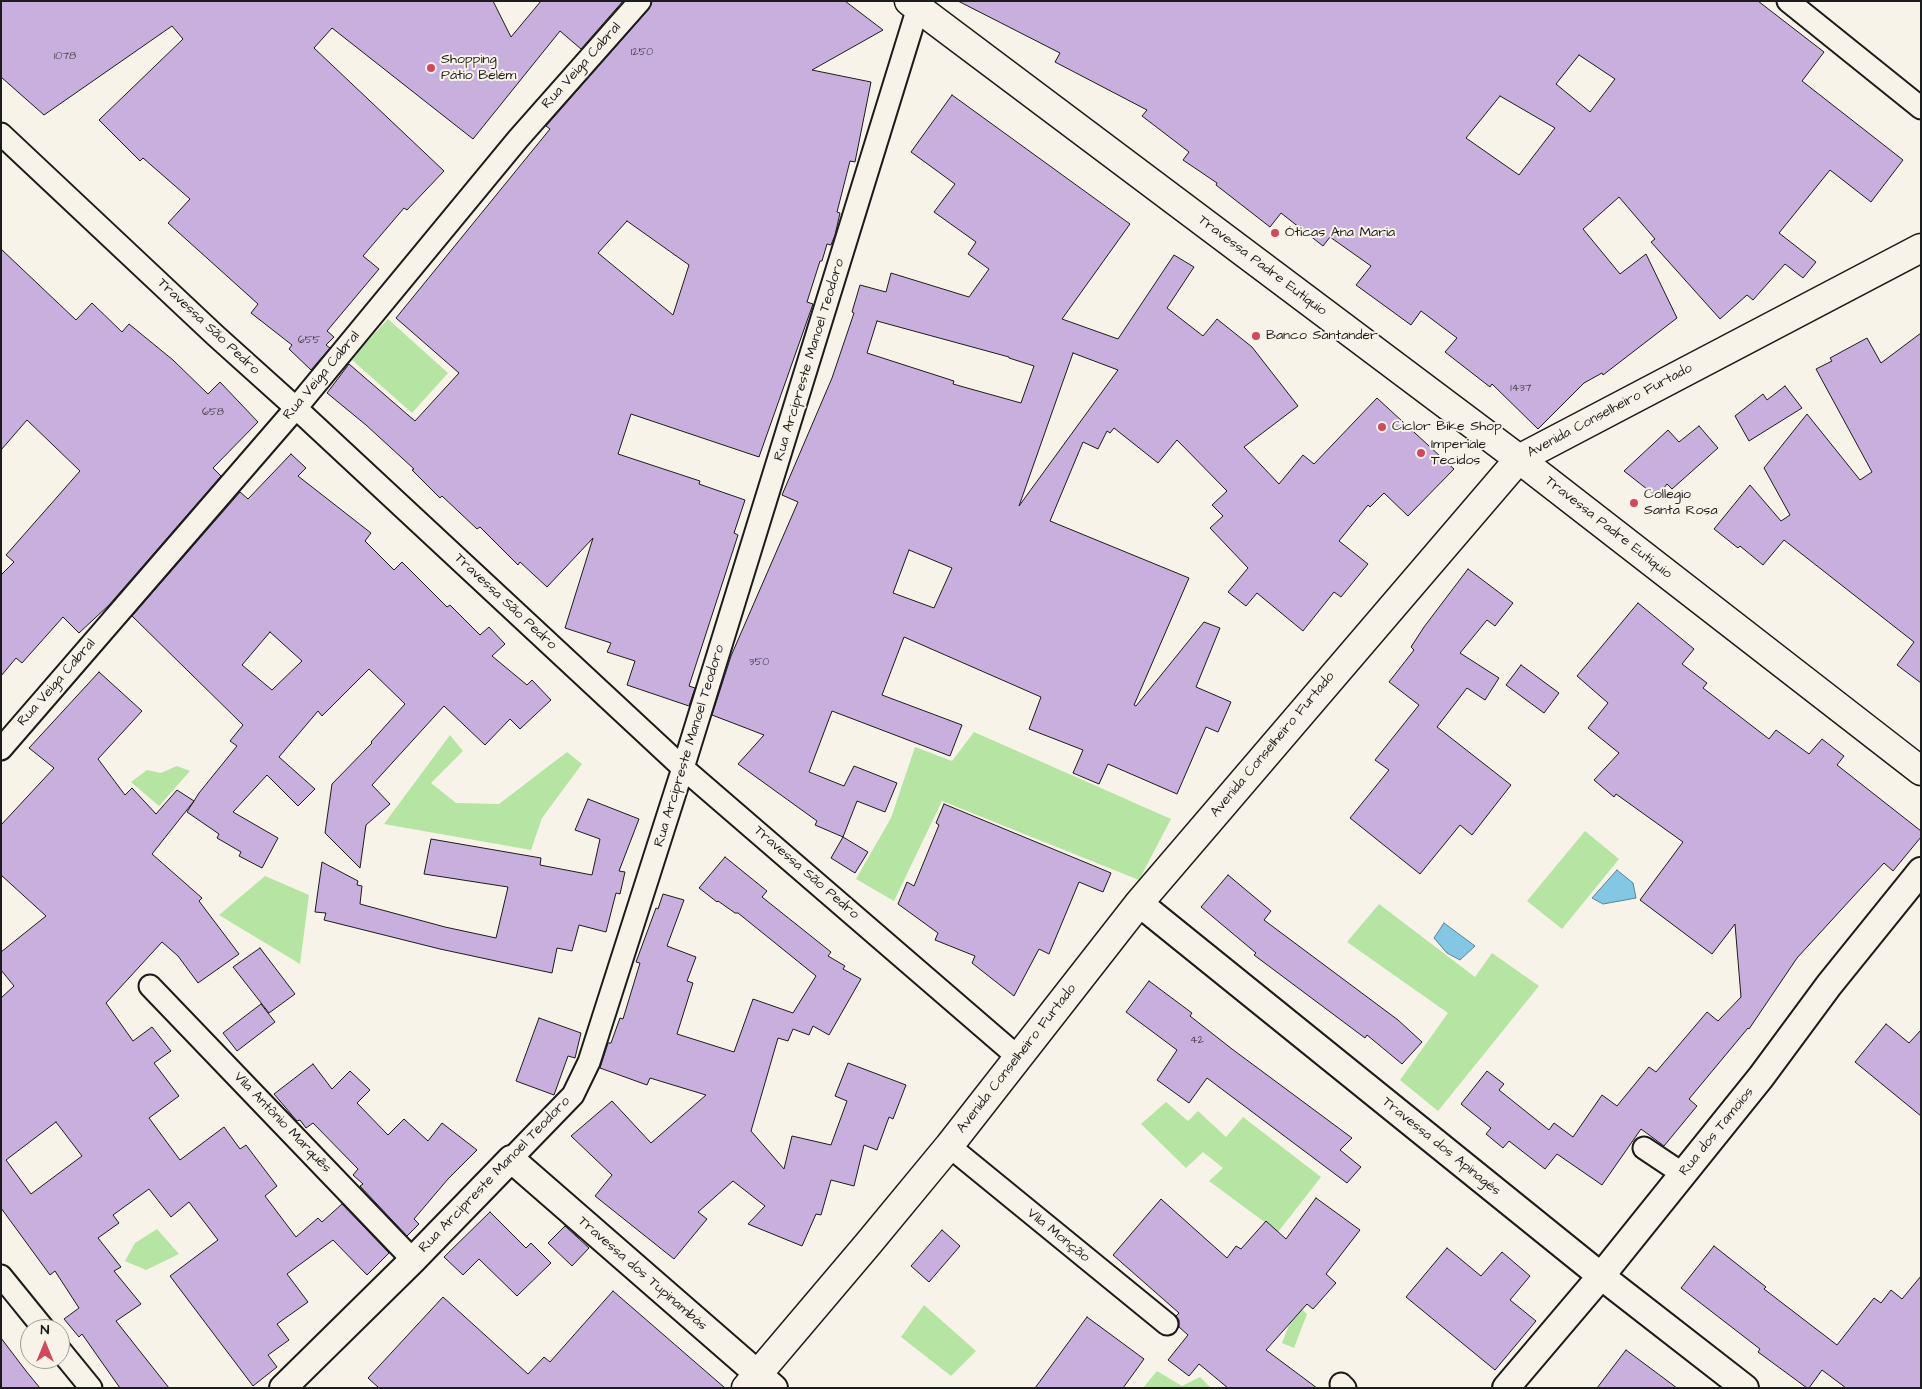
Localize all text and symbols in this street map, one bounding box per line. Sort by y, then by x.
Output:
street label: Rua Veiga Cabral [539,19,625,113]
house number: 1250 [631,46,653,60]
house number: 1078 [54,50,76,64]
place label: Shopping Pátio Belém [441,52,517,84]
marker: Shopping Pátio Belém [425,62,437,74]
street label: Travessa Padre Eutíquio [1194,212,1330,320]
place label: Óticas Ana Maria [1285,225,1395,241]
marker: Óticas Ana Maria [1269,227,1281,239]
street label: Rua Arcipreste Manoel Teodoro [771,257,849,463]
street label: Travessa São Pedro [153,275,263,379]
street label: Rua Veiga Cabral [280,328,364,424]
place label: Banco Santander [1266,328,1378,344]
marker: Banco Santander [1250,330,1262,342]
house number: 655 [298,334,320,348]
street label: Avenida Conselheiro Furtado [1525,360,1695,462]
house number: 1437 [1510,382,1532,396]
house number: 658 [202,406,224,420]
place label: Ciclor Bike Shop [1392,419,1502,435]
marker: Ciclor Bike Shop [1376,421,1388,433]
place label: Imperiale Tecidos [1431,437,1486,470]
marker: Imperiale Tecidos [1415,447,1427,459]
street label: Travessa Padre Eutíquio [1541,473,1675,583]
place label: Collegio Santa Rosa [1644,487,1718,520]
marker: Collegio Santa Rosa [1628,497,1640,509]
street label: Travessa São Pedro [450,550,560,654]
street label: Rua Veiga Cabral [15,636,99,730]
street label: Rua Arcipreste Manoel Teodoro [651,643,729,849]
house number: 350 [749,656,769,670]
street label: Avenida Conselheiro Furtado [1207,669,1339,821]
street label: Travessa São Pedro [750,823,862,923]
street label: Avenida Conselheiro Furtado [954,981,1080,1137]
house number: 42 [1190,1034,1204,1048]
street label: Vila Antônio Marquês [230,1069,334,1177]
street label: Rua dos Tamoios [1676,1084,1758,1180]
street label: Rua Arcipreste Manoel Teodoro [416,1094,574,1256]
street label: Travessa dos Apinagés [1378,1094,1504,1200]
street label: Vila Monção [1023,1206,1093,1266]
street label: Travessa dos Tupinambás [574,1213,710,1335]
north arrow [20,1319,70,1369]
text: N [41,1320,49,1340]

